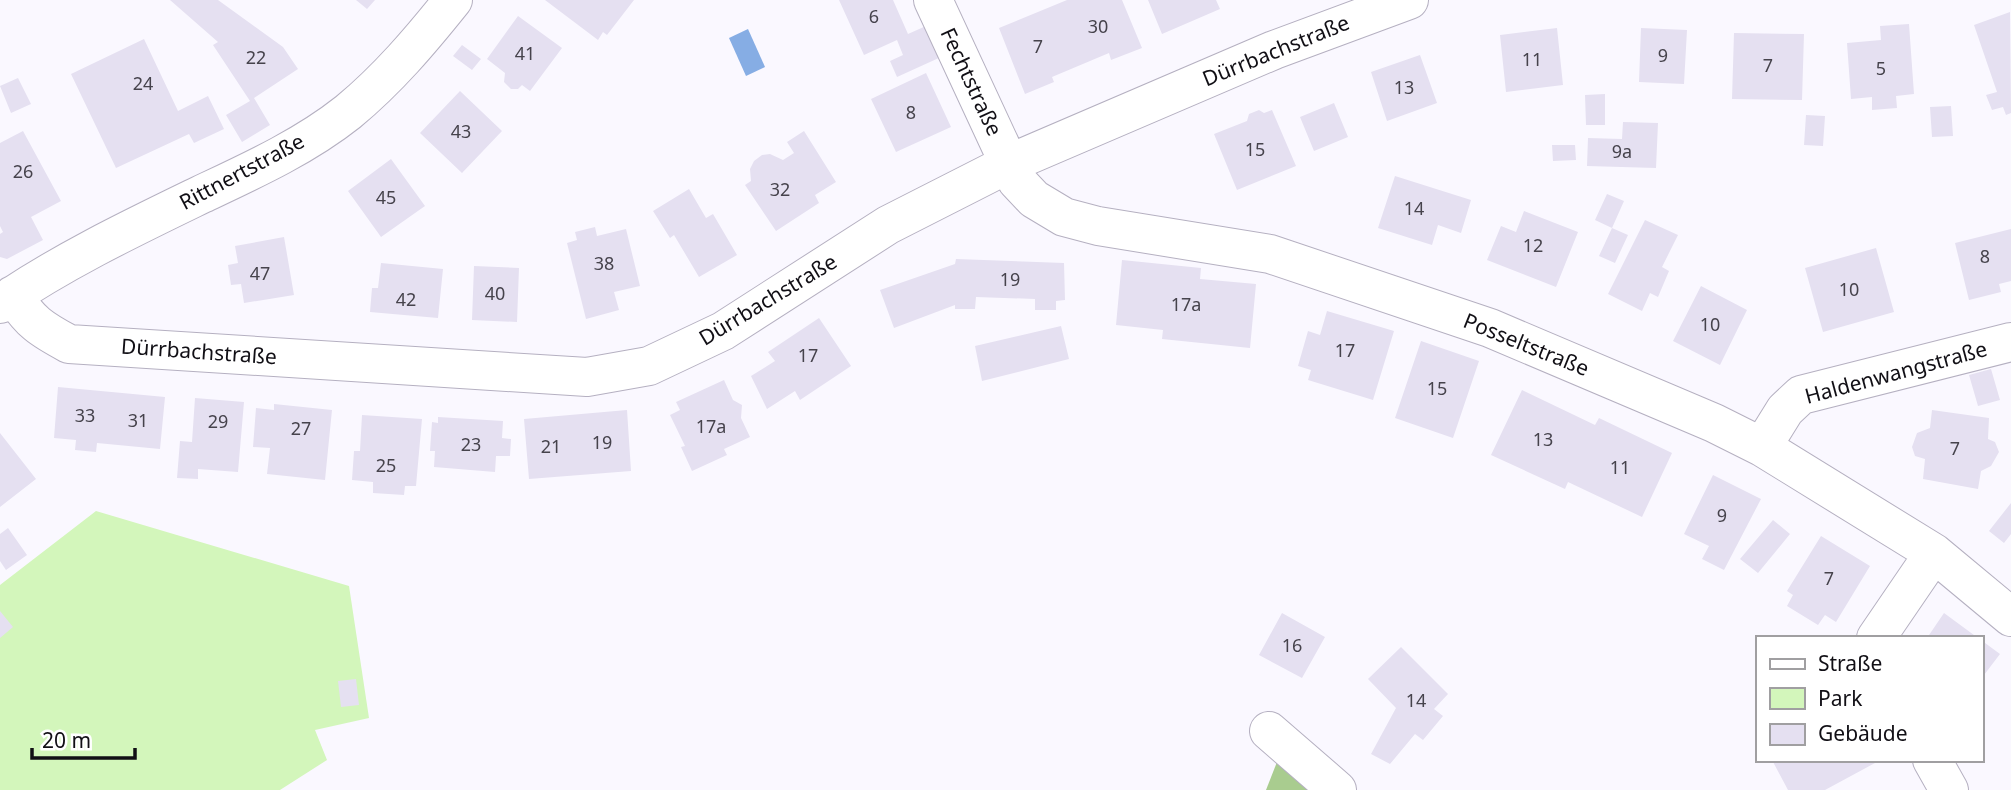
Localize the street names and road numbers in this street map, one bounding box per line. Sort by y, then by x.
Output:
street label: Dürrbachstraße [1198,8,1353,92]
street label: Fechtstraße [935,23,1009,140]
street label: Rittnertstraße [174,126,309,216]
street label: Dürrbachstraße [693,247,842,351]
street label: Posseltstraße [1459,306,1593,382]
street label: Dürrbachstraße [120,332,278,370]
street label: Haldenwangstraße [1802,334,1990,410]

